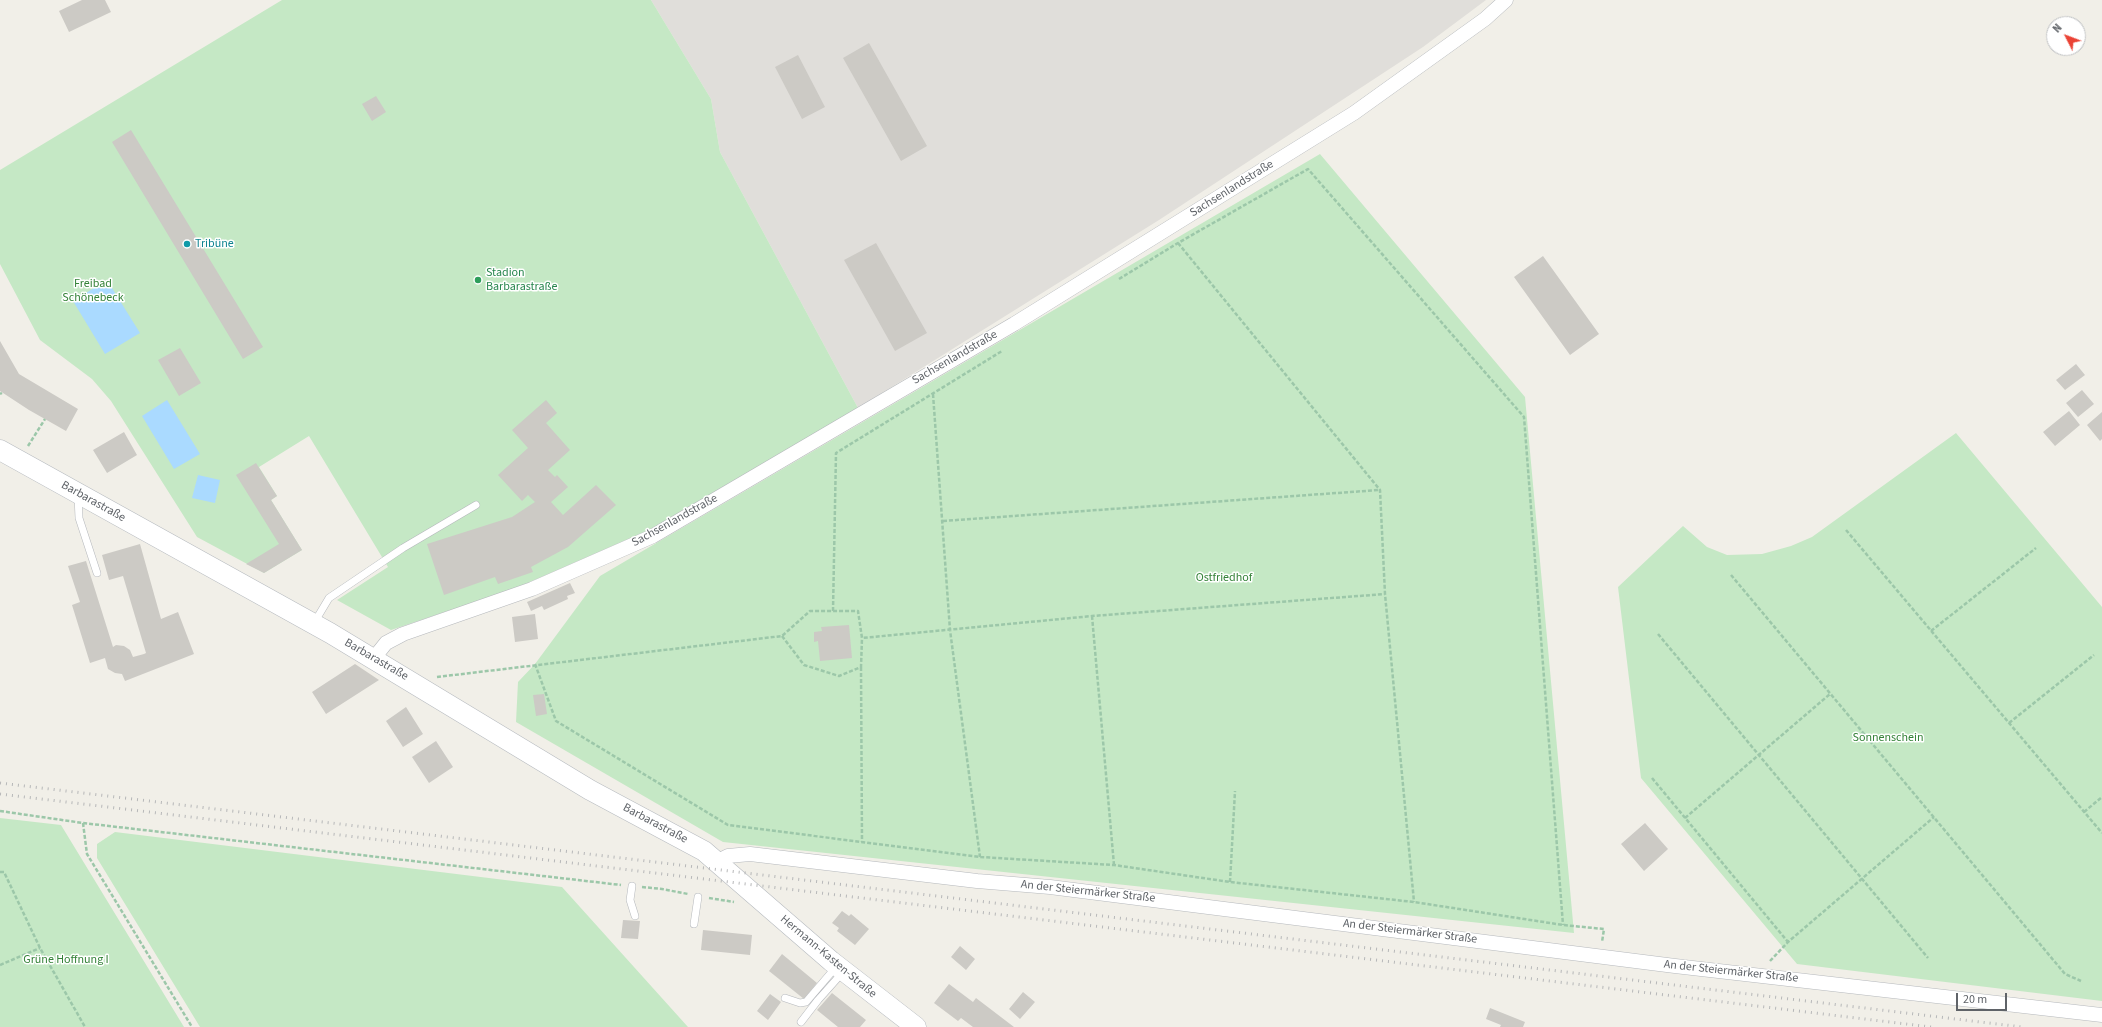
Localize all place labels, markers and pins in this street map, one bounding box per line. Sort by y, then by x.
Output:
place label: Tribüne [195,237,234,251]
marker: Tribüne [182,239,192,249]
place label: Stadion Barbarastraße [486,266,557,294]
marker: Stadion Barbarastraße [473,275,483,285]

